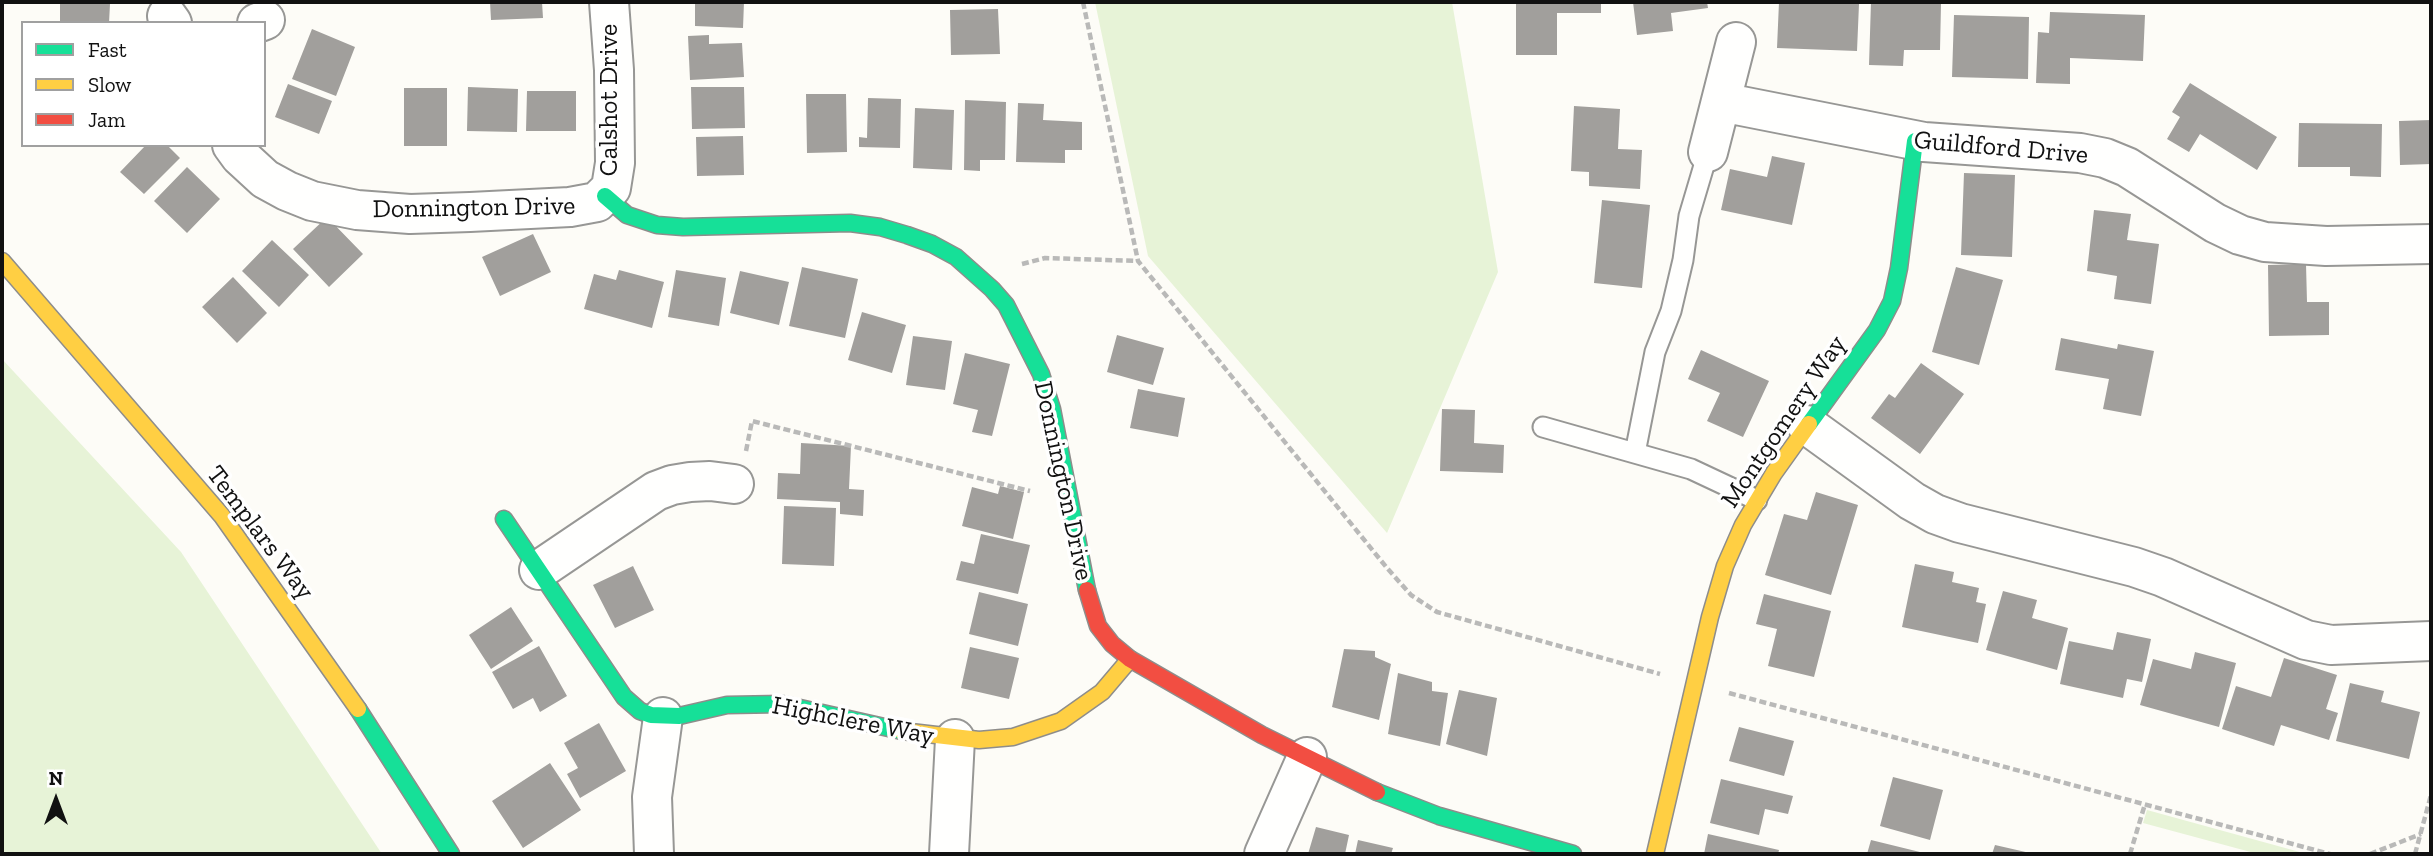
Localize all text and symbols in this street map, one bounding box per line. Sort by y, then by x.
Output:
legend [21,21,266,147]
street label: Calshot Drive [594,24,626,176]
text: Fast [88,37,127,62]
text: Slow [88,72,131,97]
text: Jam [88,107,125,132]
street label: Guildford Drive [1913,125,2089,171]
street label: Donnington Drive [372,191,576,225]
street label: Montgomery Way [1715,330,1853,514]
street label: Donnington Drive [1027,379,1099,583]
street label: Templars Way [200,460,320,606]
street label: Highclere Way [769,690,937,752]
north arrow [21,765,91,835]
text: N [49,767,63,790]

